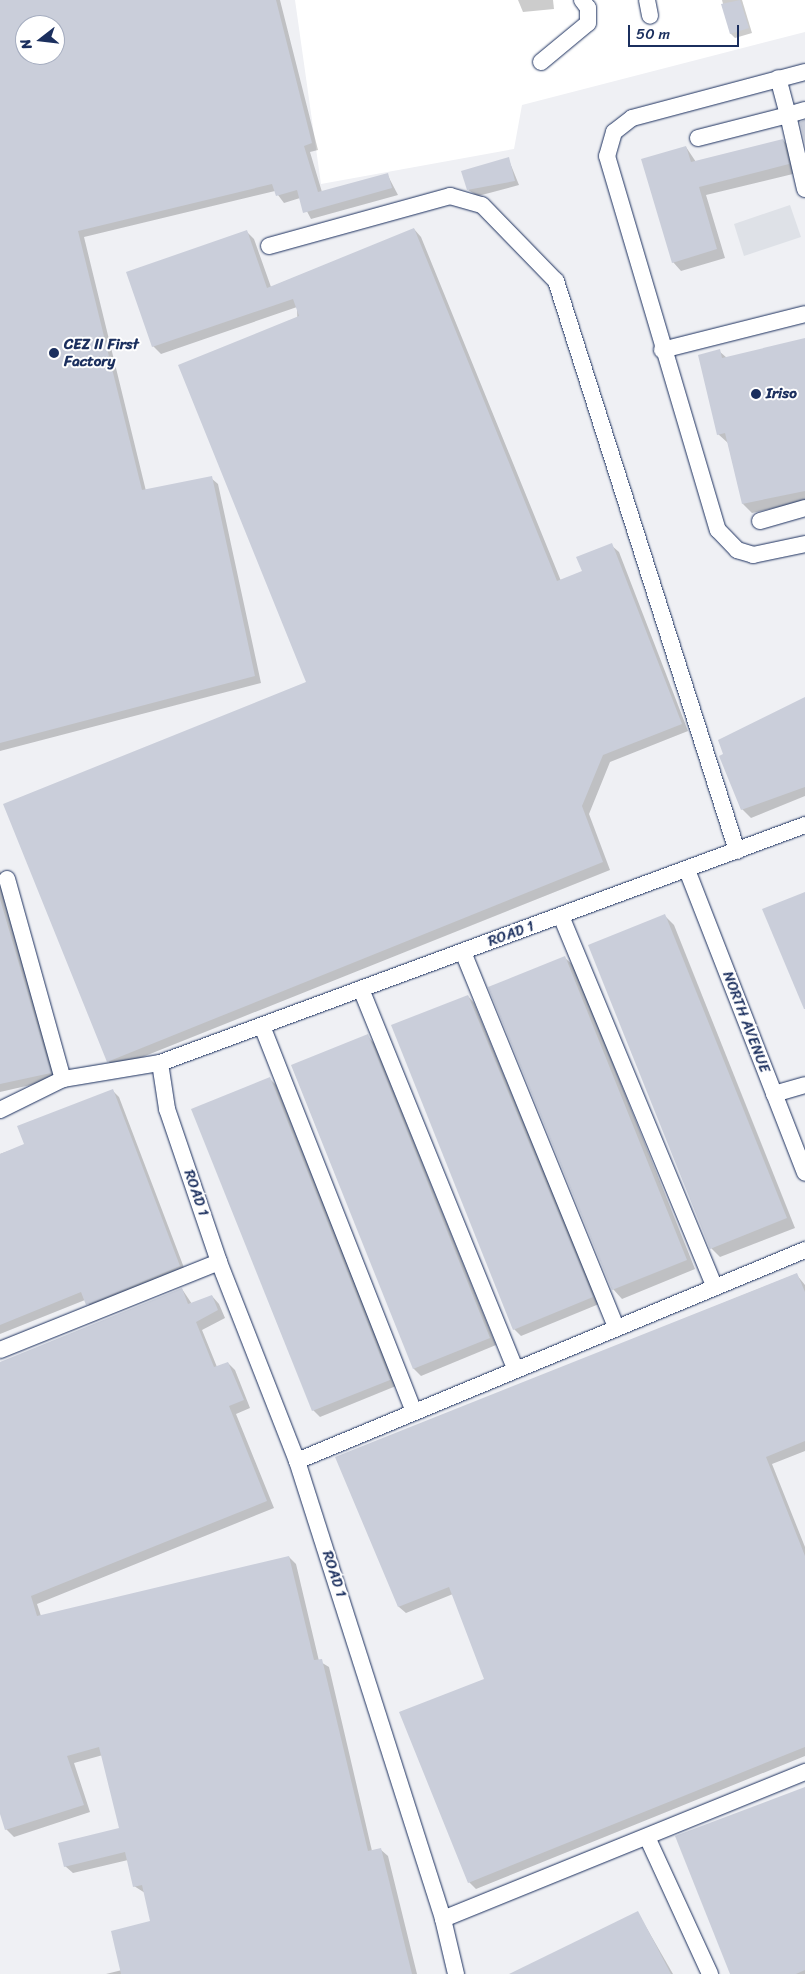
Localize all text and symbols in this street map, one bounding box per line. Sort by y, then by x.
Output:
north arrow [15,15,65,65]
scale bar [630,15,741,47]
text: 50 m [636,21,670,47]
text: N [13,36,39,52]
place label: CEZ II First Factory [64,335,140,370]
marker: CEZ II First Factory [48,347,60,359]
place label: Iriso [766,385,797,403]
marker: Iriso [750,388,762,400]
street label: ROAD 1 [485,917,537,951]
street label: NORTH AVENUE [718,969,774,1075]
street label: ROAD 1 [180,1167,212,1219]
street label: ROAD 1 [318,1548,350,1600]

